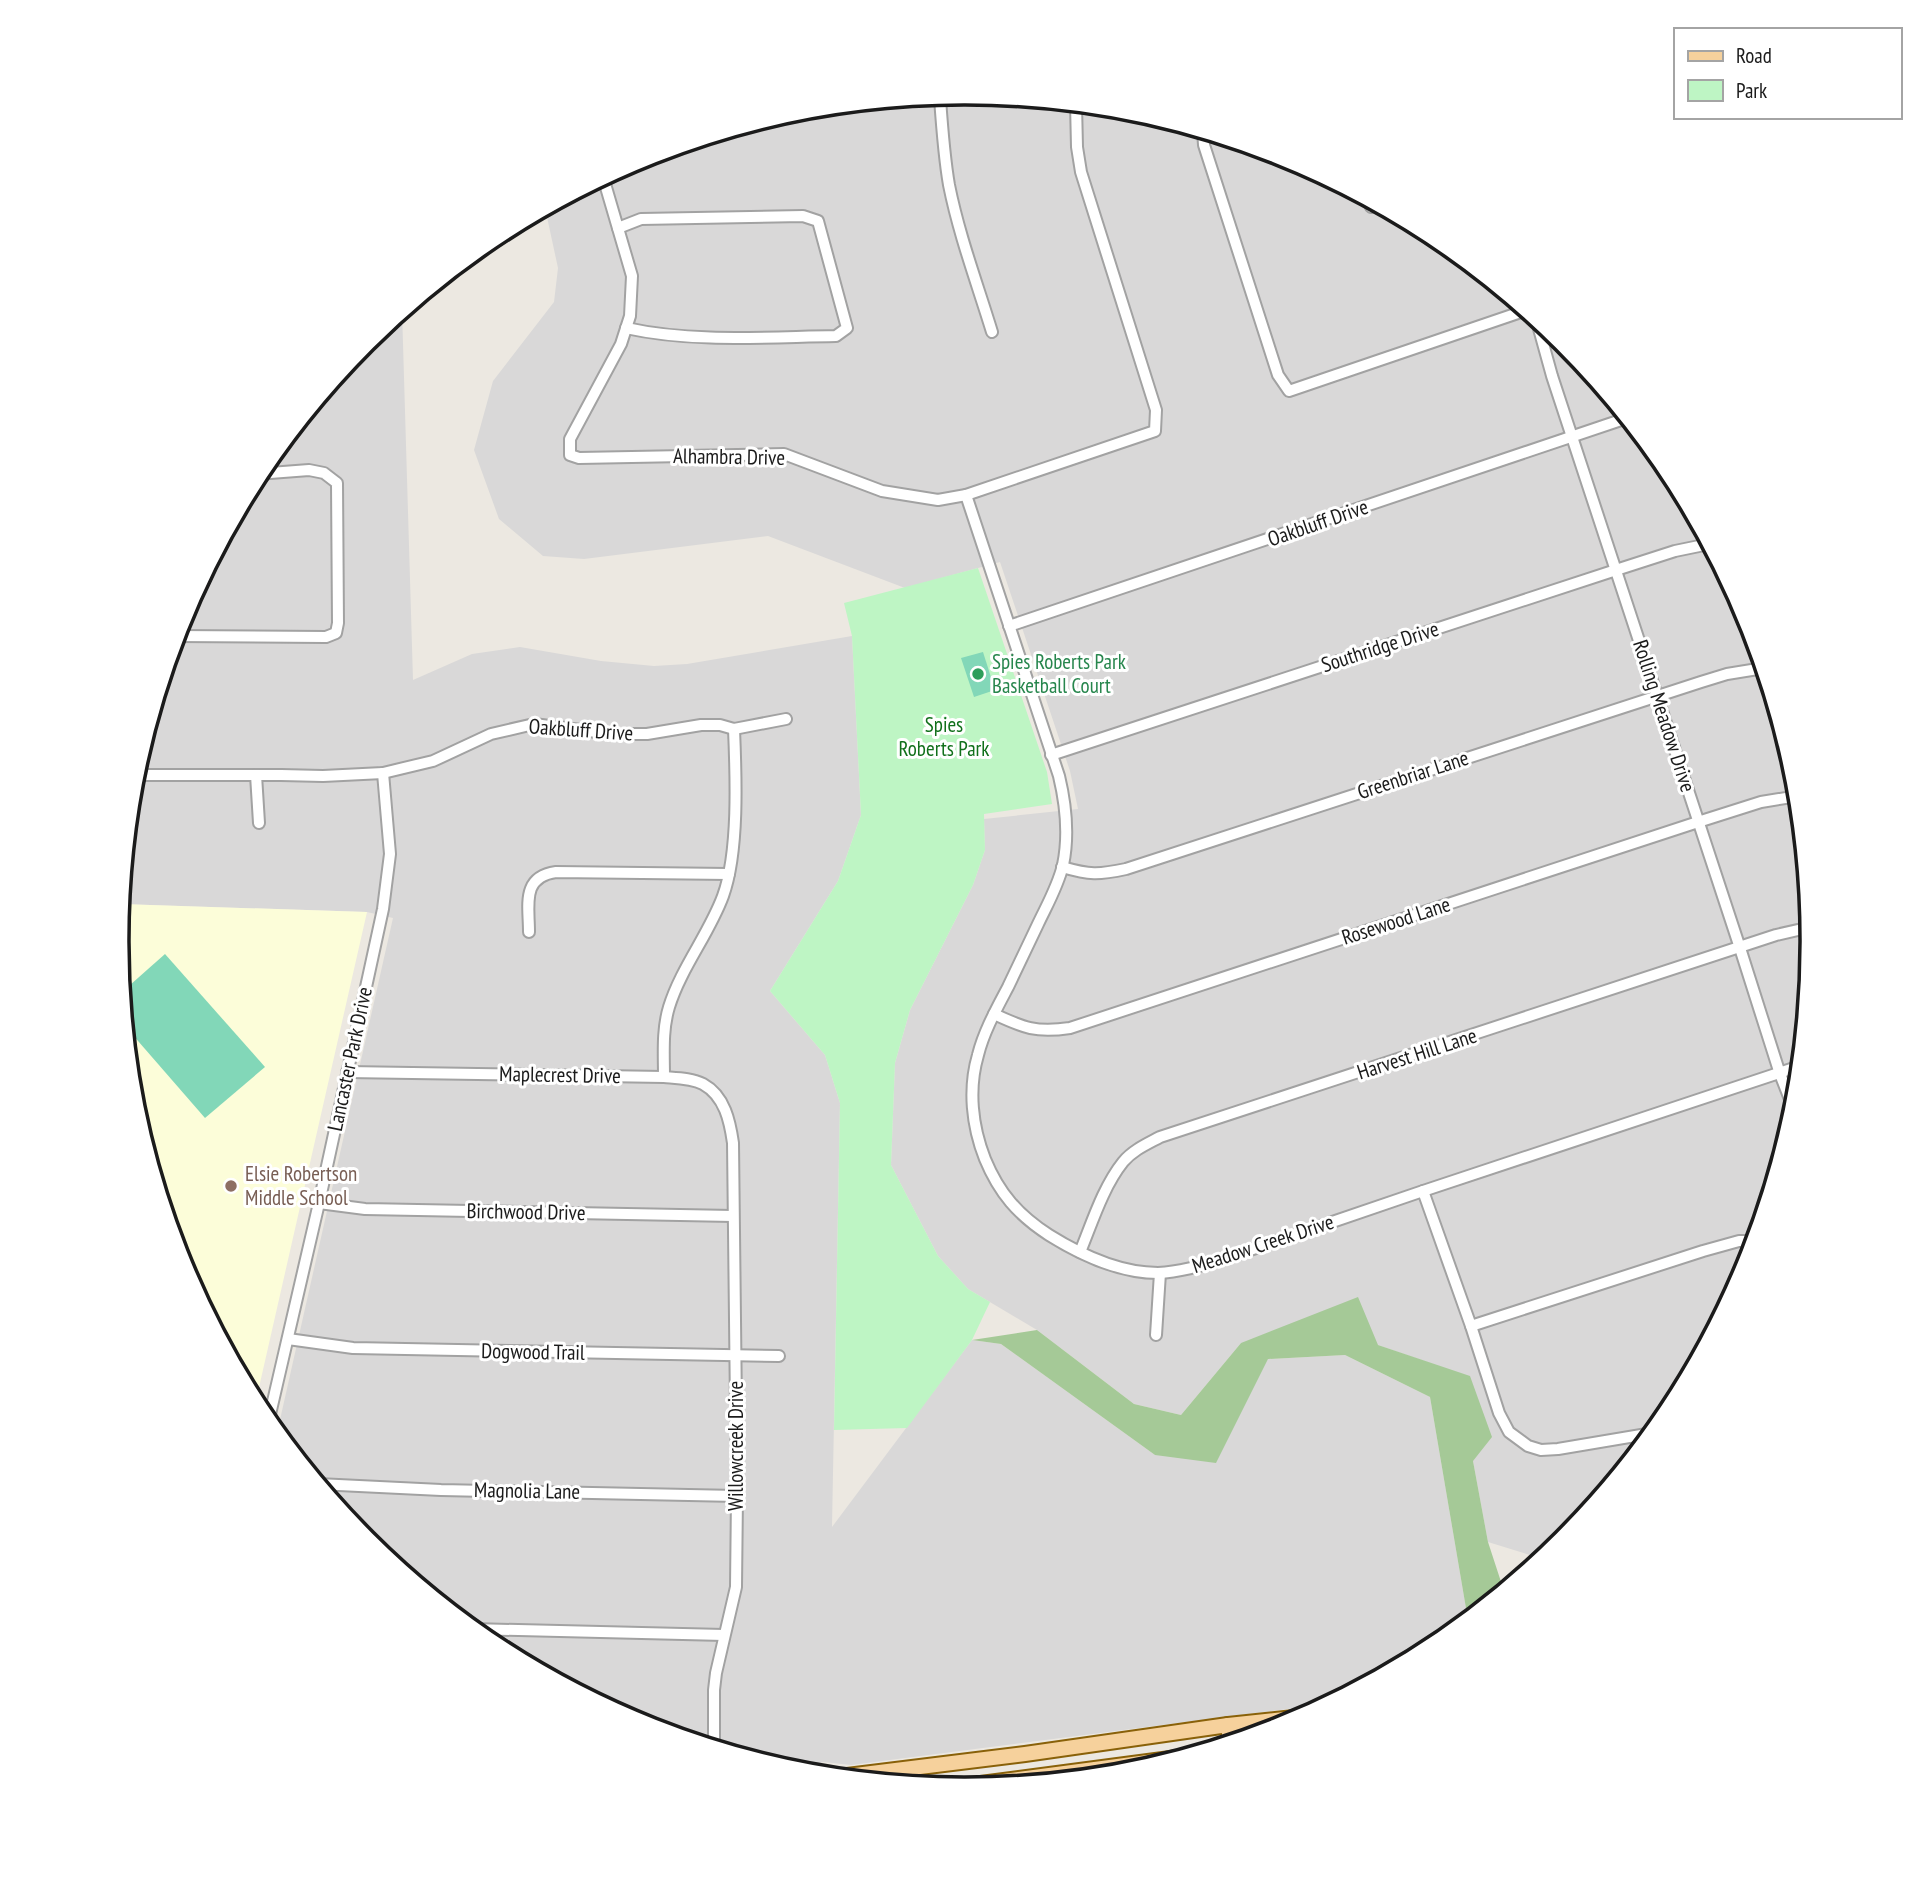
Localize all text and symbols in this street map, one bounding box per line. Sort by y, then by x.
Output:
legend [1674,28,1901,119]
text: Road [1736,42,1772,69]
text: Park [1736,77,1767,104]
street label: Alhambra Drive [673,442,785,471]
street label: Oakbluff Drive [1264,493,1372,552]
street label: Southridge Drive [1318,615,1442,678]
street label: Rolling Meadow Drive [1627,636,1702,795]
place label: Spies Roberts Park Basketball Court [992,648,1126,699]
marker: Spies Roberts Park Basketball Court [970,666,986,682]
park label: Spies Roberts Park [899,711,989,762]
street label: Oakbluff Drive [528,712,634,747]
street label: Greenbriar Lane [1354,744,1472,805]
street label: Rosewood Lane [1338,890,1454,951]
street label: Lancaster Park Drive [321,984,378,1134]
street label: Harvest Hill Lane [1354,1021,1480,1086]
street label: Maplecrest Drive [499,1060,621,1089]
place label: Elsie Robertson Middle School [245,1160,357,1211]
marker: Elsie Robertson Middle School [223,1178,239,1194]
street label: Birchwood Drive [466,1197,586,1226]
street label: Meadow Creek Drive [1189,1208,1337,1279]
street label: Dogwood Trail [481,1337,585,1366]
street label: Willowcreek Drive [722,1381,749,1511]
street label: Magnolia Lane [474,1476,580,1505]

